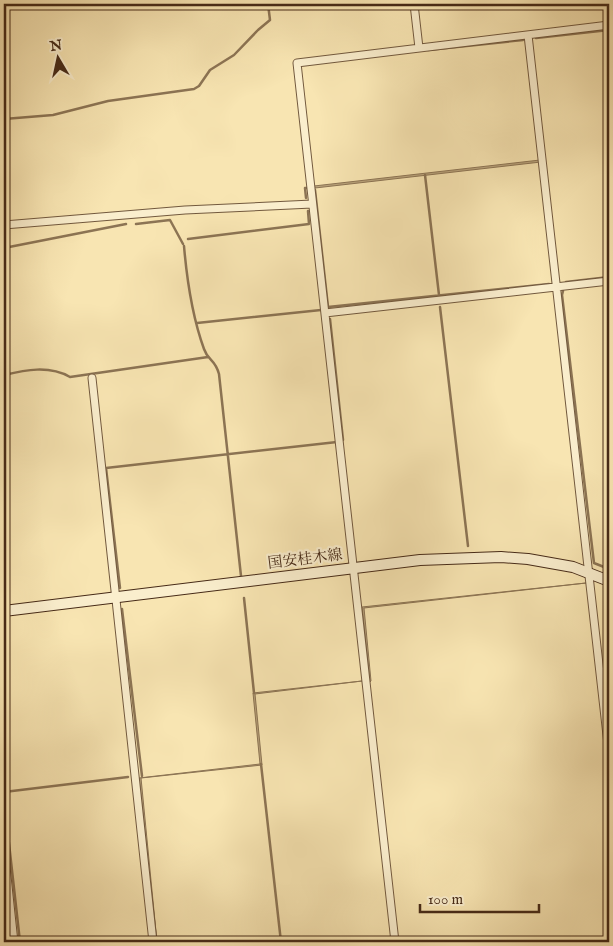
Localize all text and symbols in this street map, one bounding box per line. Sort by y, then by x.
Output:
north arrow [32,32,82,82]
text: N [48,36,64,56]
street label: 国安桂木線 [267,545,343,573]
scale bar [420,881,539,913]
text: 100 m [428,890,464,909]

